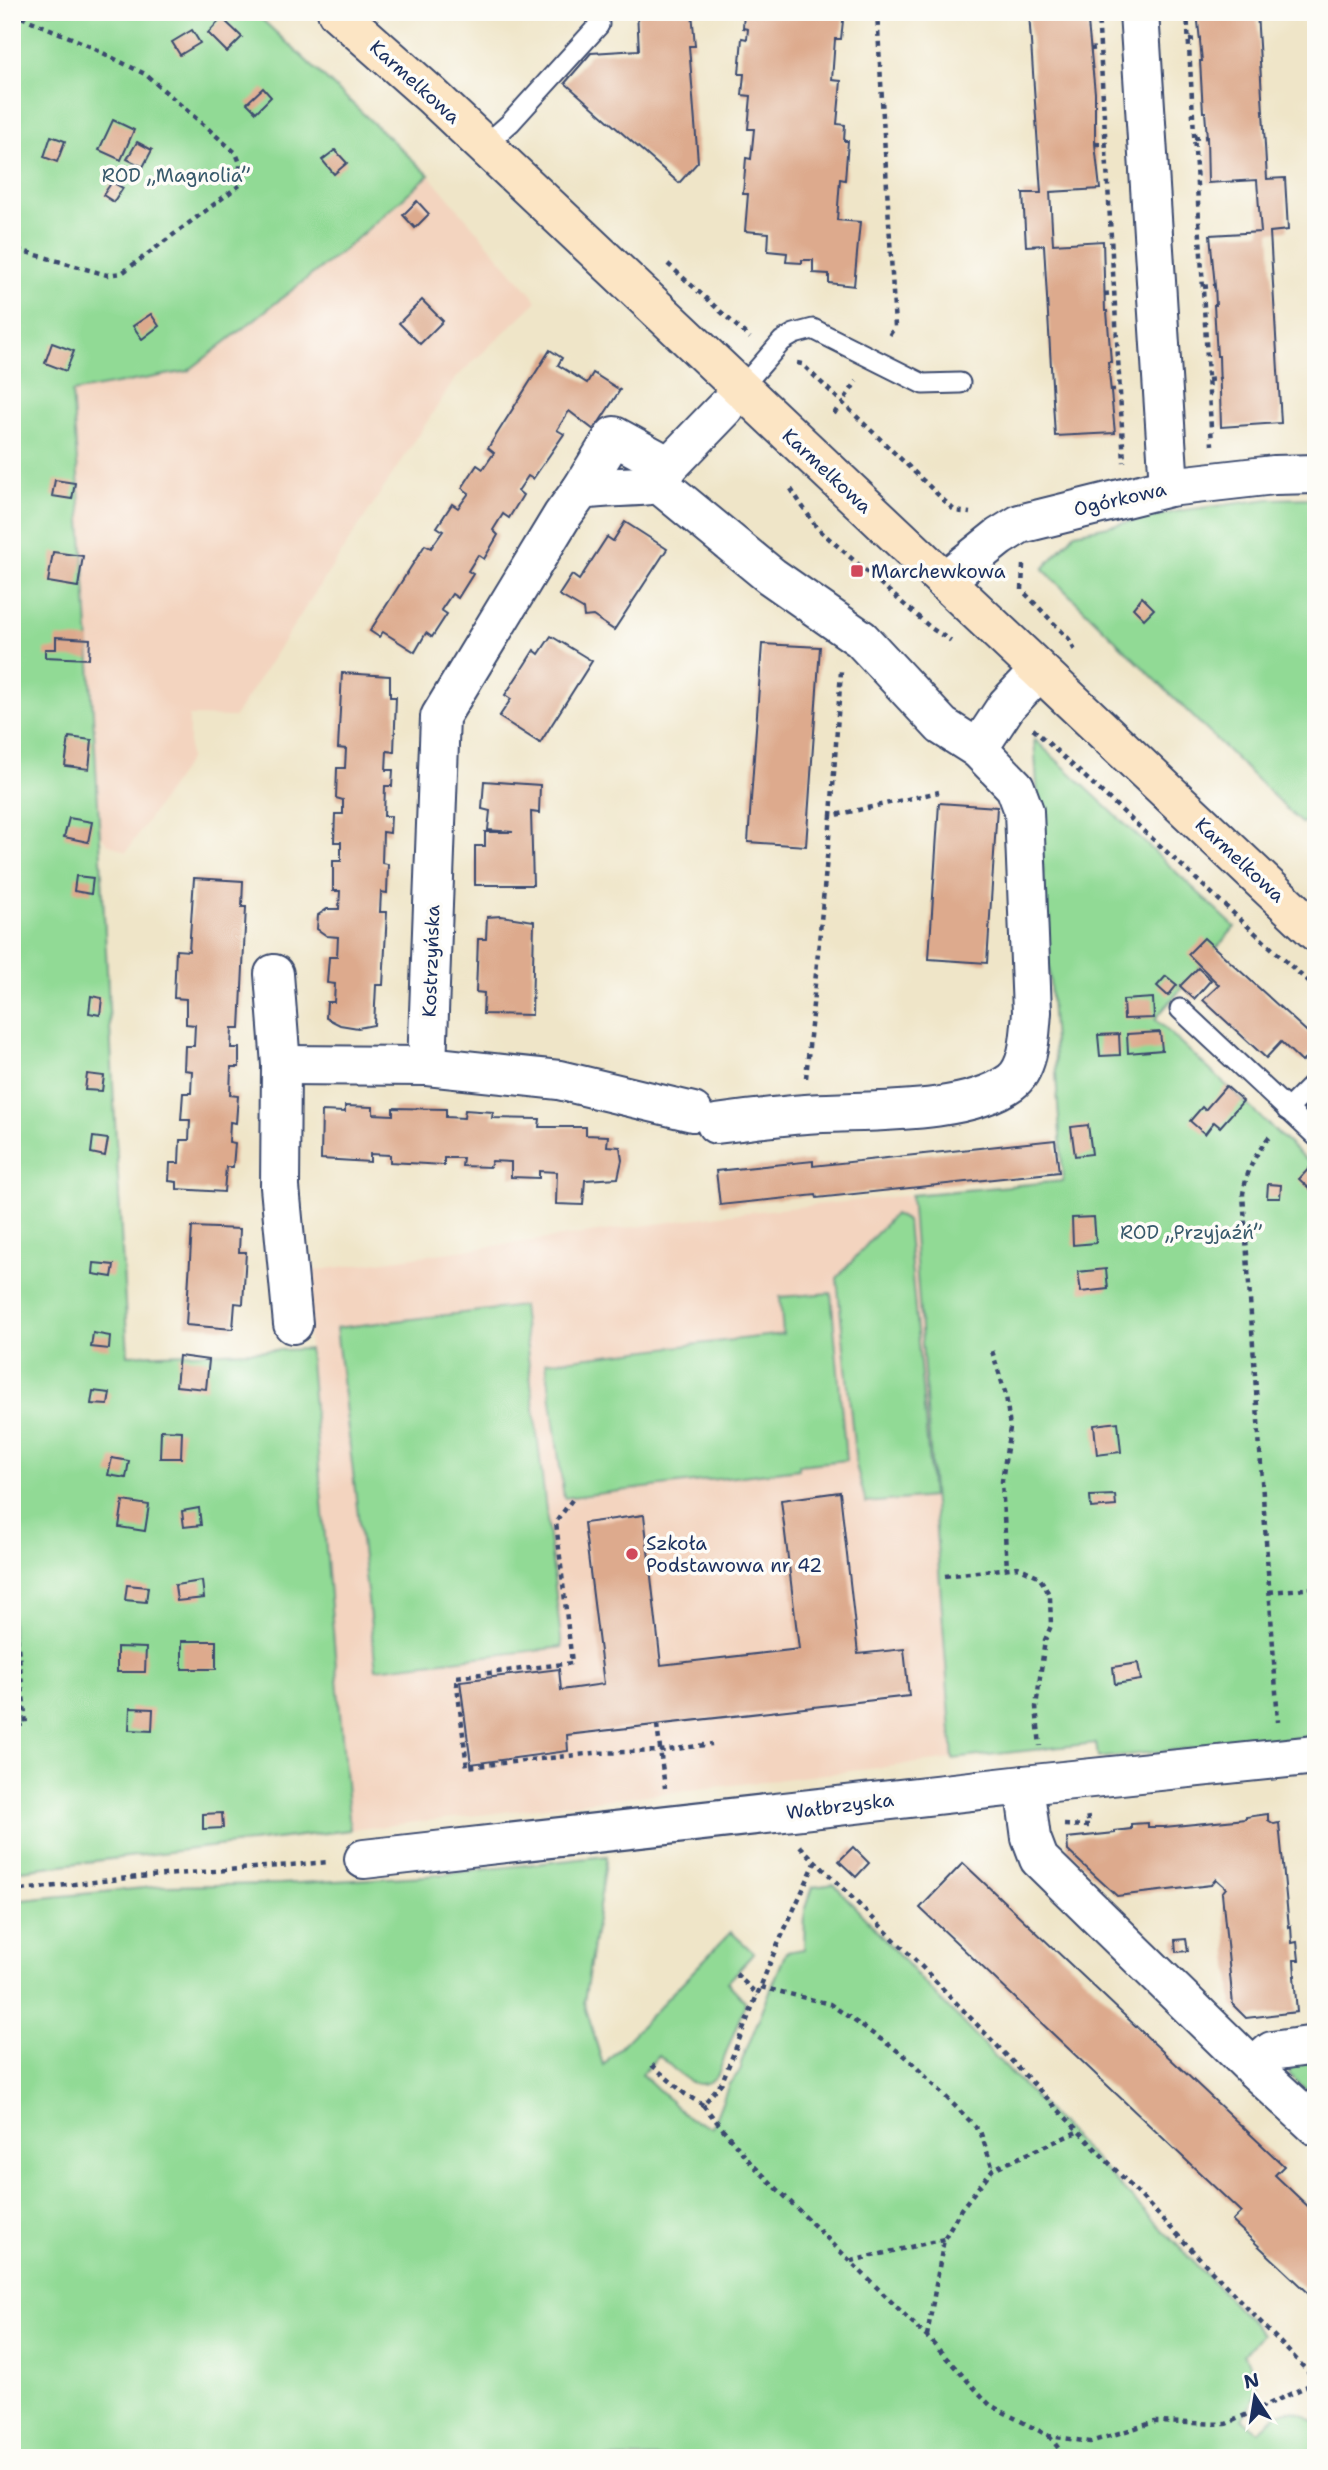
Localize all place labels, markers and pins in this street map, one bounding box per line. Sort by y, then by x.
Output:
place label: Marchewkowa [871,559,1006,584]
marker: Marchewkowa [849,563,865,579]
place label: Szkoła Podstawowa nr 42 [646,1531,822,1578]
marker: Szkoła Podstawowa nr 42 [624,1546,640,1562]

